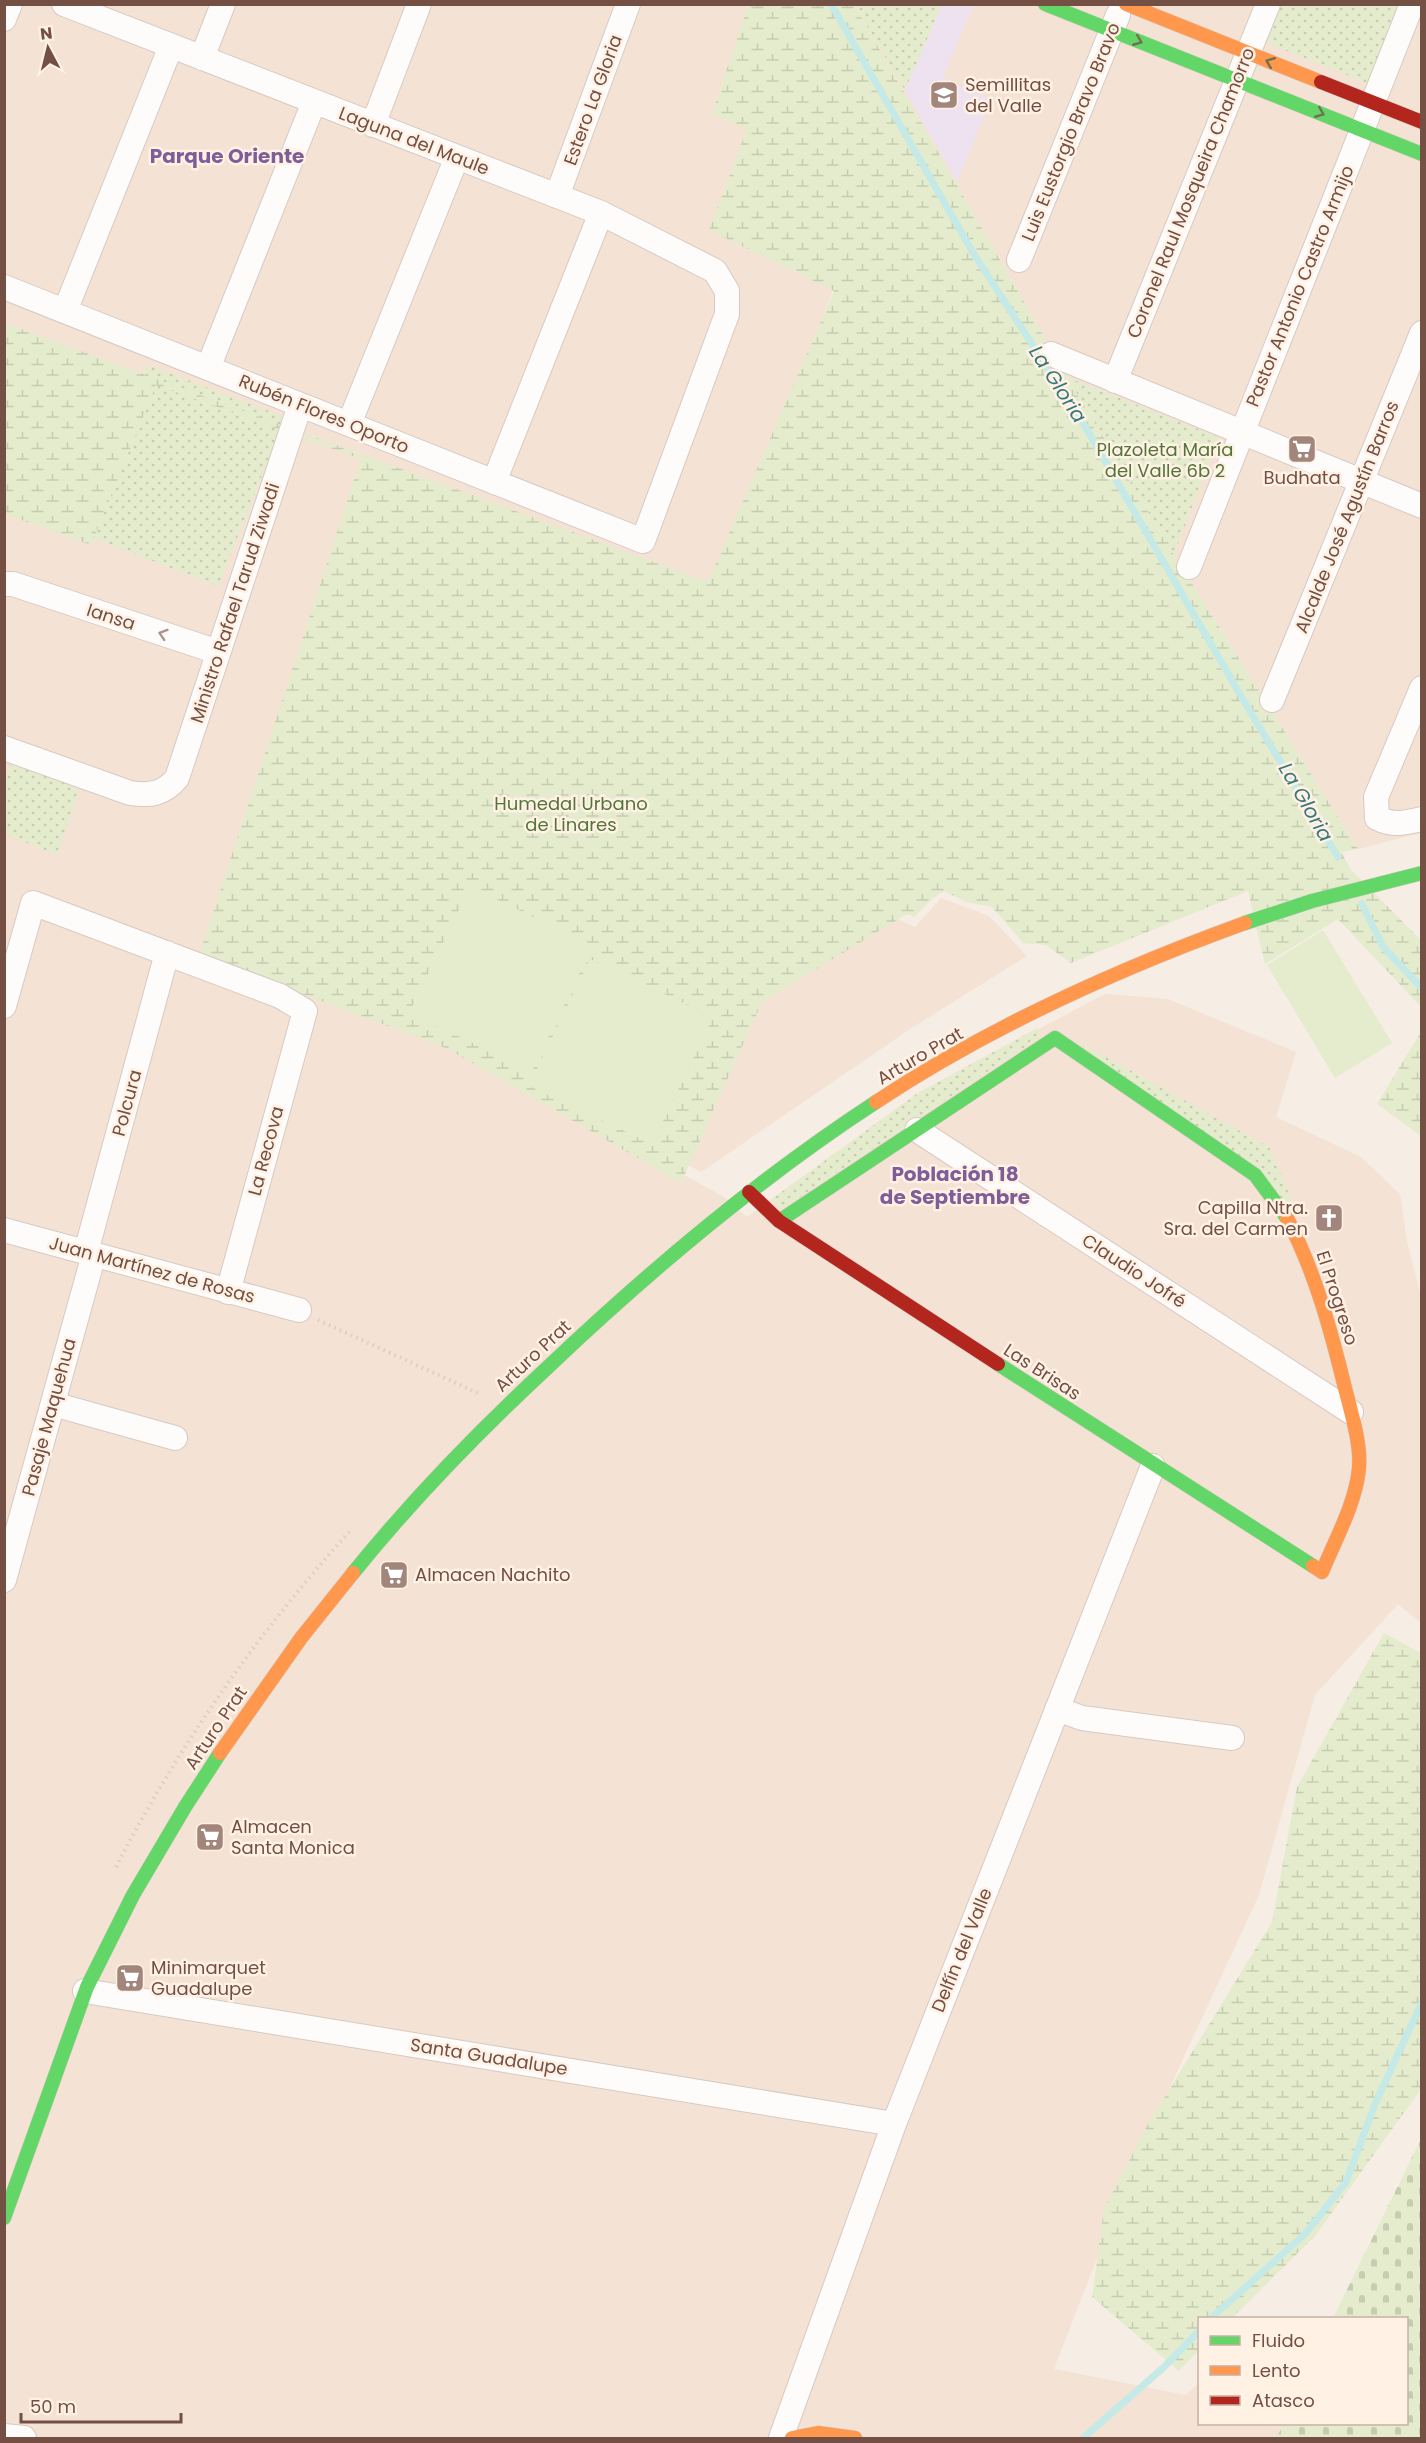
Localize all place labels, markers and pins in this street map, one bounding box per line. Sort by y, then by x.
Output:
place label: Semillitas del Valle [965,72,1051,118]
school or university icon: Semillitas del Valle [928,79,960,111]
supermarket icon: Budhata [1286,433,1318,465]
place label: Budhata [1263,465,1341,490]
place label: Capilla Ntra. Sra. del Carmen [1163,1195,1308,1241]
church icon: Capilla Ntra. Sra. del Carmen [1313,1202,1345,1234]
supermarket icon: Almacen Nachito [378,1559,410,1591]
place label: Almacen Nachito [415,1562,570,1587]
place label: Almacen Santa Monica [231,1814,355,1860]
supermarket icon: Almacen Santa Monica [194,1821,226,1853]
place label: Minimarquet Guadalupe [151,1955,266,2001]
supermarket icon: Minimarquet Guadalupe [114,1962,146,1994]

